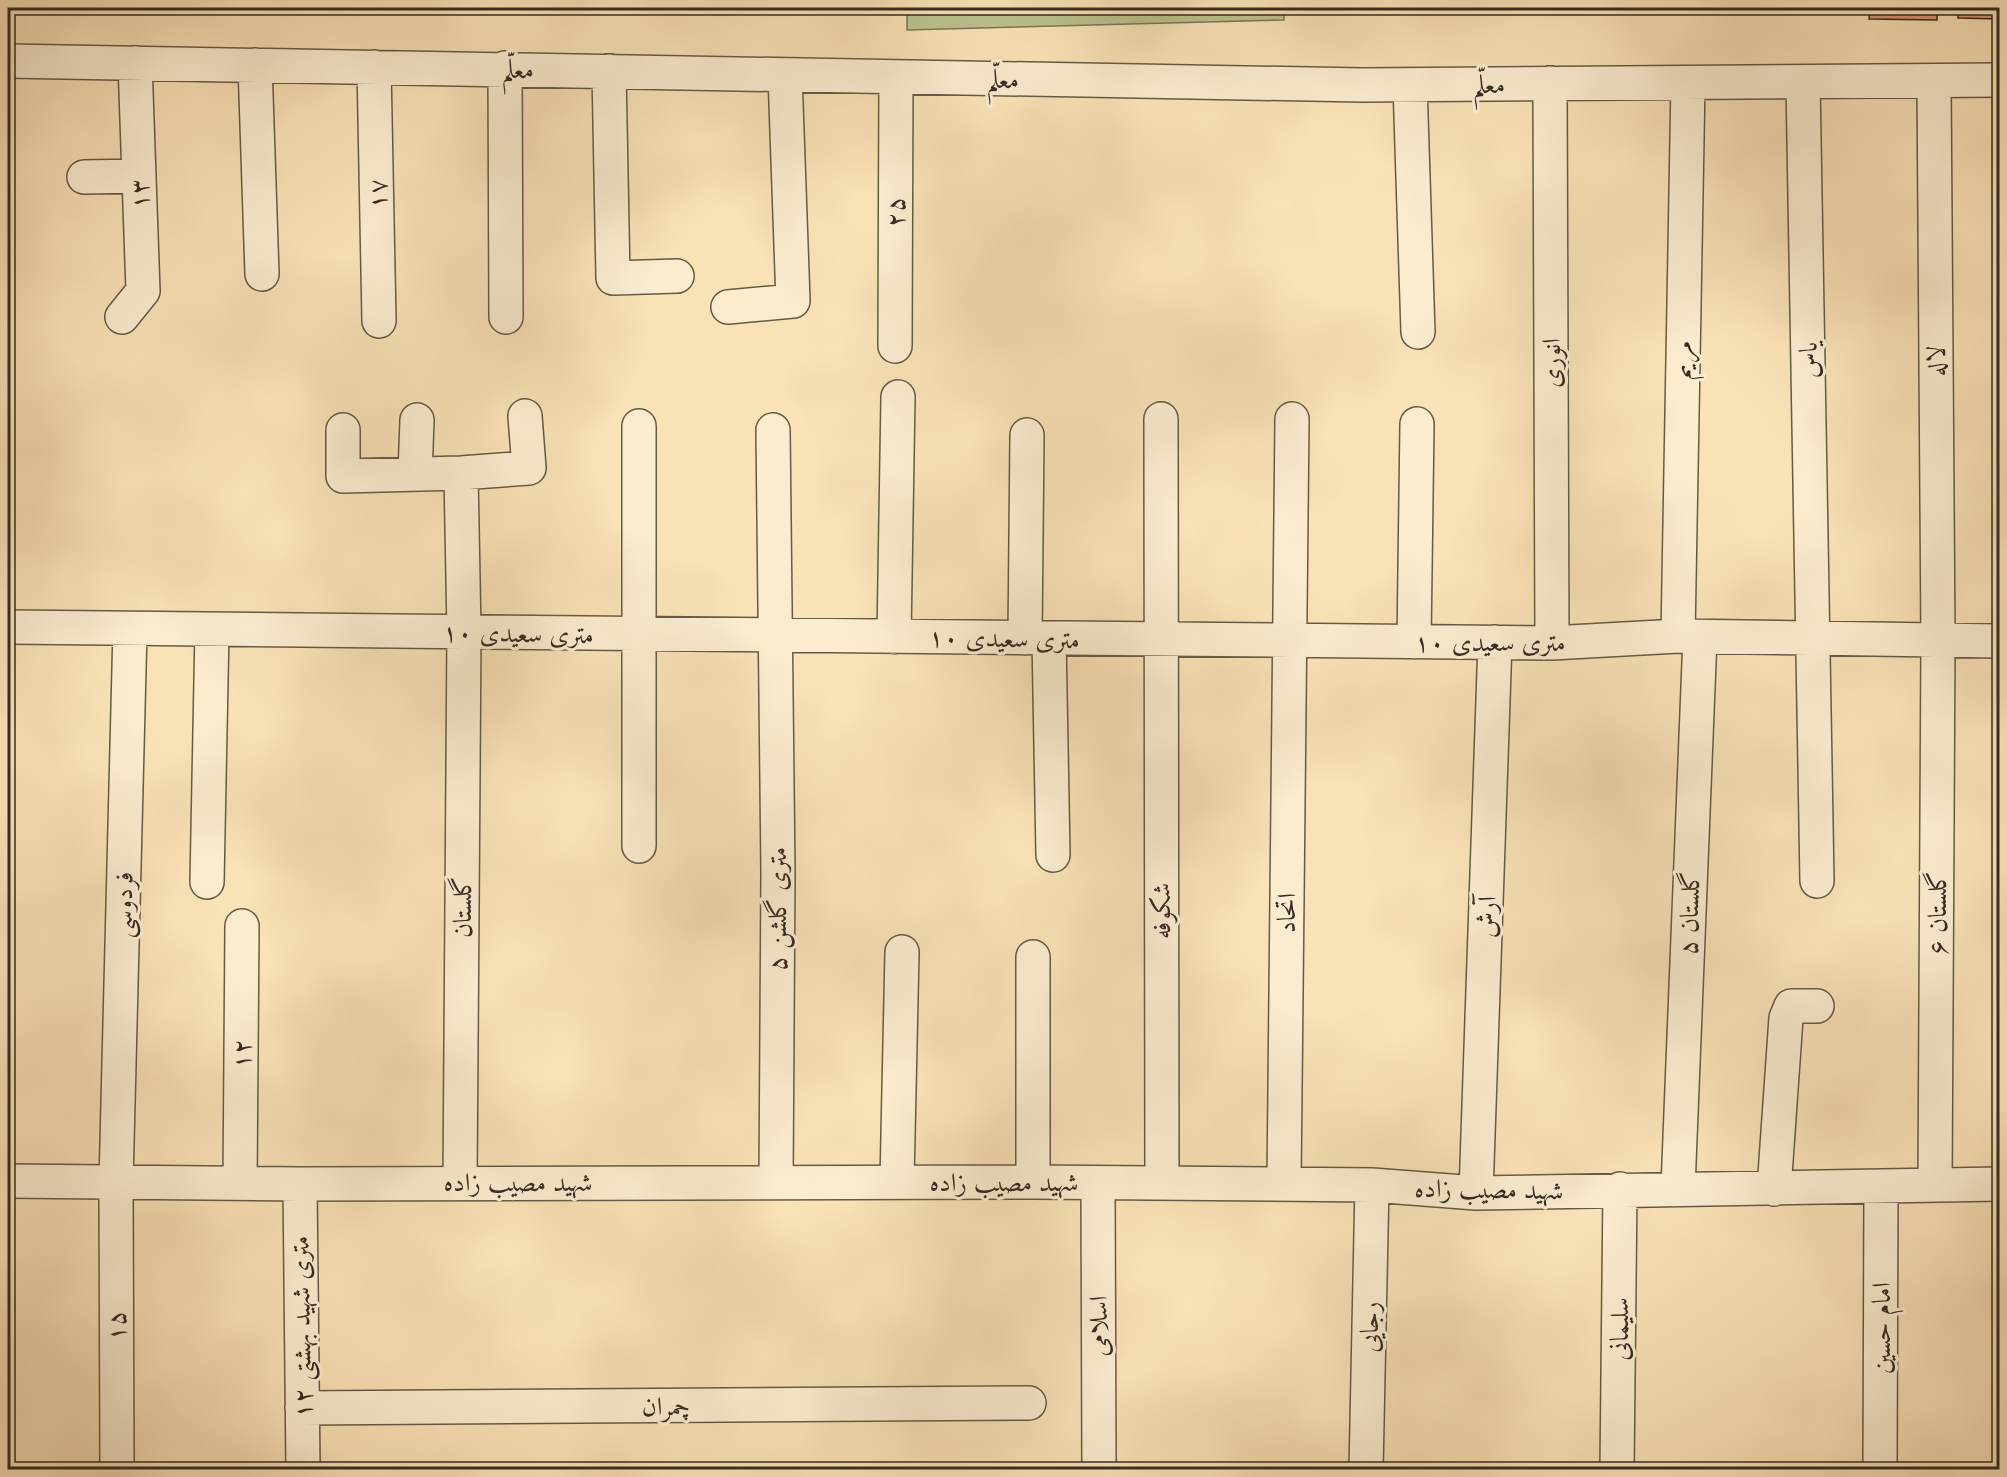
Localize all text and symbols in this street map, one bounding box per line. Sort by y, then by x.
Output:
street label: معلّم [501,51,534,95]
street label: معلّم [986,61,1019,105]
street label: معلّم [1473,66,1506,110]
street label: ۱۳ [121,178,158,210]
street label: ۱۷ [360,178,395,210]
street label: ۲۵ [878,197,913,227]
street label: انوری [1534,338,1569,388]
street label: یاس [1791,339,1826,379]
street label: مریم [1665,340,1705,380]
street label: لاله [1919,346,1954,376]
street label: ۱۰ متری سعیدی [442,615,594,652]
street label: ۱۰ متری سعیدی [928,620,1080,657]
street label: ۱۰ متری سعیدی [1414,625,1566,660]
street label: ۵ متری گلشن [760,847,795,971]
street label: گلستان ۵ [1671,870,1708,956]
street label: فردوسی [105,871,143,939]
street label: گلستان ۶ [1920,871,1955,955]
street label: گلستان [445,876,480,938]
street label: شکوفه [1144,883,1179,939]
street label: اتحاد [1269,893,1304,933]
street label: آرش [1468,893,1505,939]
street label: ۱۲ [224,1038,259,1070]
street label: شهید مصیب زاده [444,1165,592,1200]
street label: شهید مصیب زاده [930,1165,1078,1200]
street label: شهید مصیب زاده [1414,1171,1564,1208]
street label: ۱۲ متری شهید بهشتی [282,1235,322,1419]
street label: امام حسین [1864,1282,1904,1374]
street label: اسلامی [1081,1296,1116,1356]
street label: سلیمانی [1601,1297,1638,1361]
street label: رجایی [1352,1301,1387,1353]
street label: ۱۵ [99,1311,134,1341]
street label: چمران [642,1389,690,1424]

